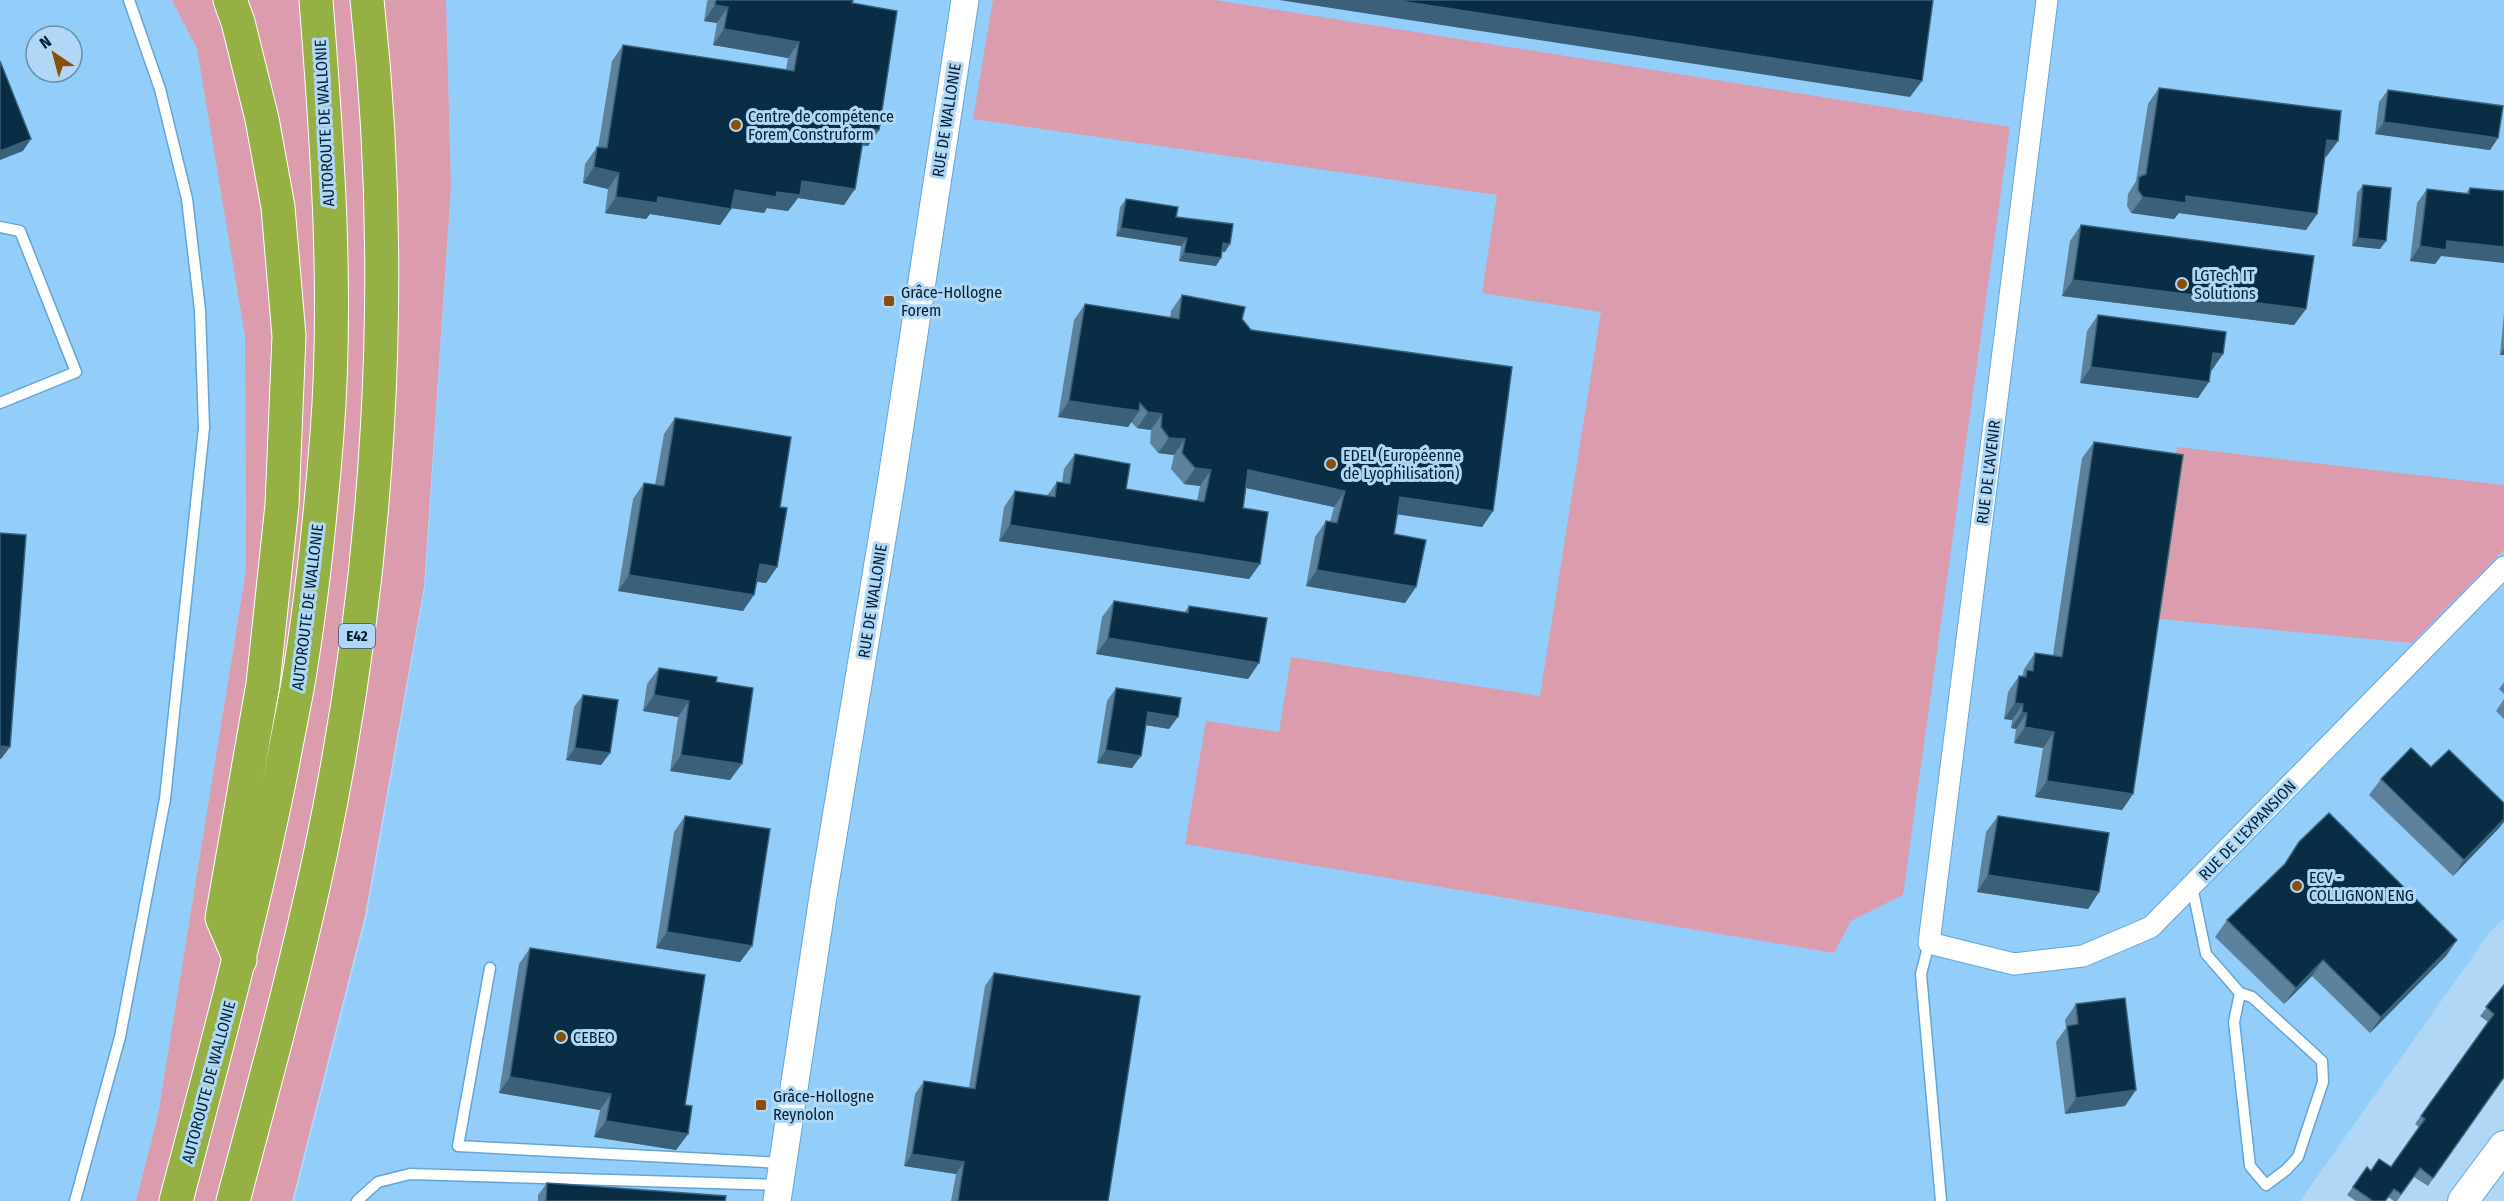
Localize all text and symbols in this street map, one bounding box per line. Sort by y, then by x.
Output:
north arrow [24,24,84,84]
text: N [36,32,55,53]
street label: AUTOROUTE DE WALLONIE [311,39,338,207]
street label: RUE DE WALLONIE [928,62,965,178]
place label: Centre de compétence Forem Construform [748,107,894,144]
marker: Centre de compétence Forem Construform [729,118,743,132]
place label: LGTech IT Solutions [2194,266,2256,303]
marker: LGTech IT Solutions [2175,277,2189,291]
place label: Grâce-Hollogne Forem [901,283,1002,320]
marker: Grâce-Hollogne Forem [882,294,896,308]
street label: RUE DE L'AVENIR [1973,419,2004,525]
place label: EDEL (Européenne de Lyophilisation) [1343,446,1461,483]
marker: EDEL (Européenne de Lyophilisation) [1324,457,1338,471]
street label: AUTOROUTE DE WALLONIE [288,523,327,691]
street label: RUE DE WALLONIE [854,543,891,659]
road number: E42 [339,624,375,648]
street label: RUE DE L'EXPANSION [2195,777,2300,884]
place label: ECV - COLLIGNON ENG [2309,868,2414,905]
marker: ECV - COLLIGNON ENG [2290,879,2304,893]
street label: AUTOROUTE DE WALLONIE [178,999,239,1165]
place label: CEBEO [573,1028,615,1047]
marker: CEBEO [554,1030,568,1044]
place label: Grâce-Hollogne Reynolon [773,1087,874,1124]
marker: Grâce-Hollogne Reynolon [754,1098,768,1112]

